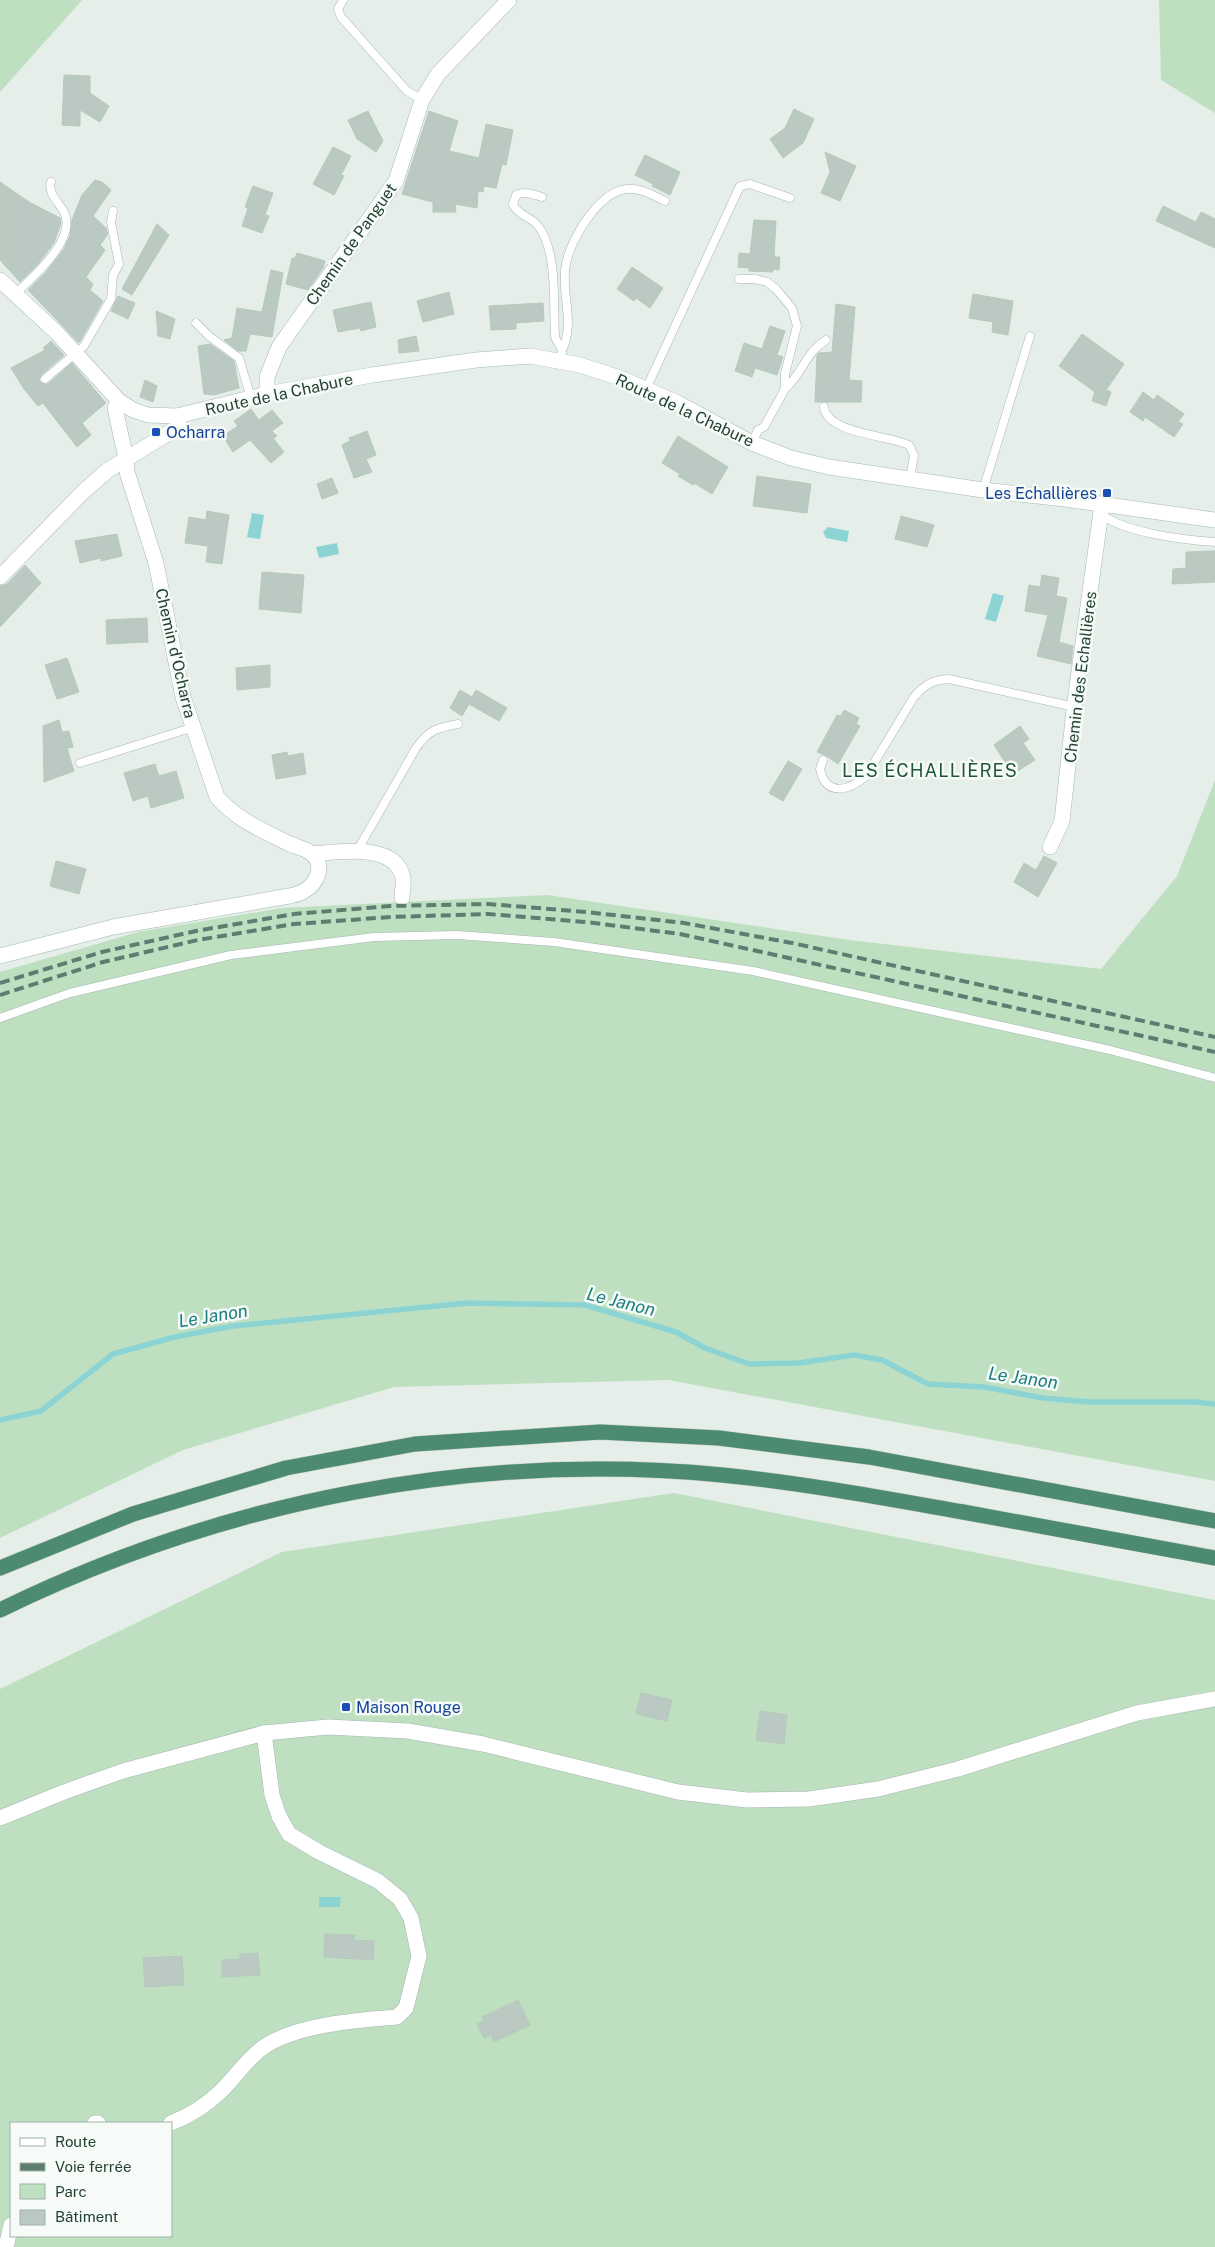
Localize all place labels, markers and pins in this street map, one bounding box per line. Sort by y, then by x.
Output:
place label: Ocharra [166,423,225,442]
marker: Ocharra [150,426,162,438]
place label: Les Echallières [985,484,1097,503]
marker: Les Echallières [1101,487,1113,499]
place label: Maison Rouge [356,1698,461,1717]
marker: Maison Rouge [340,1701,352,1713]

